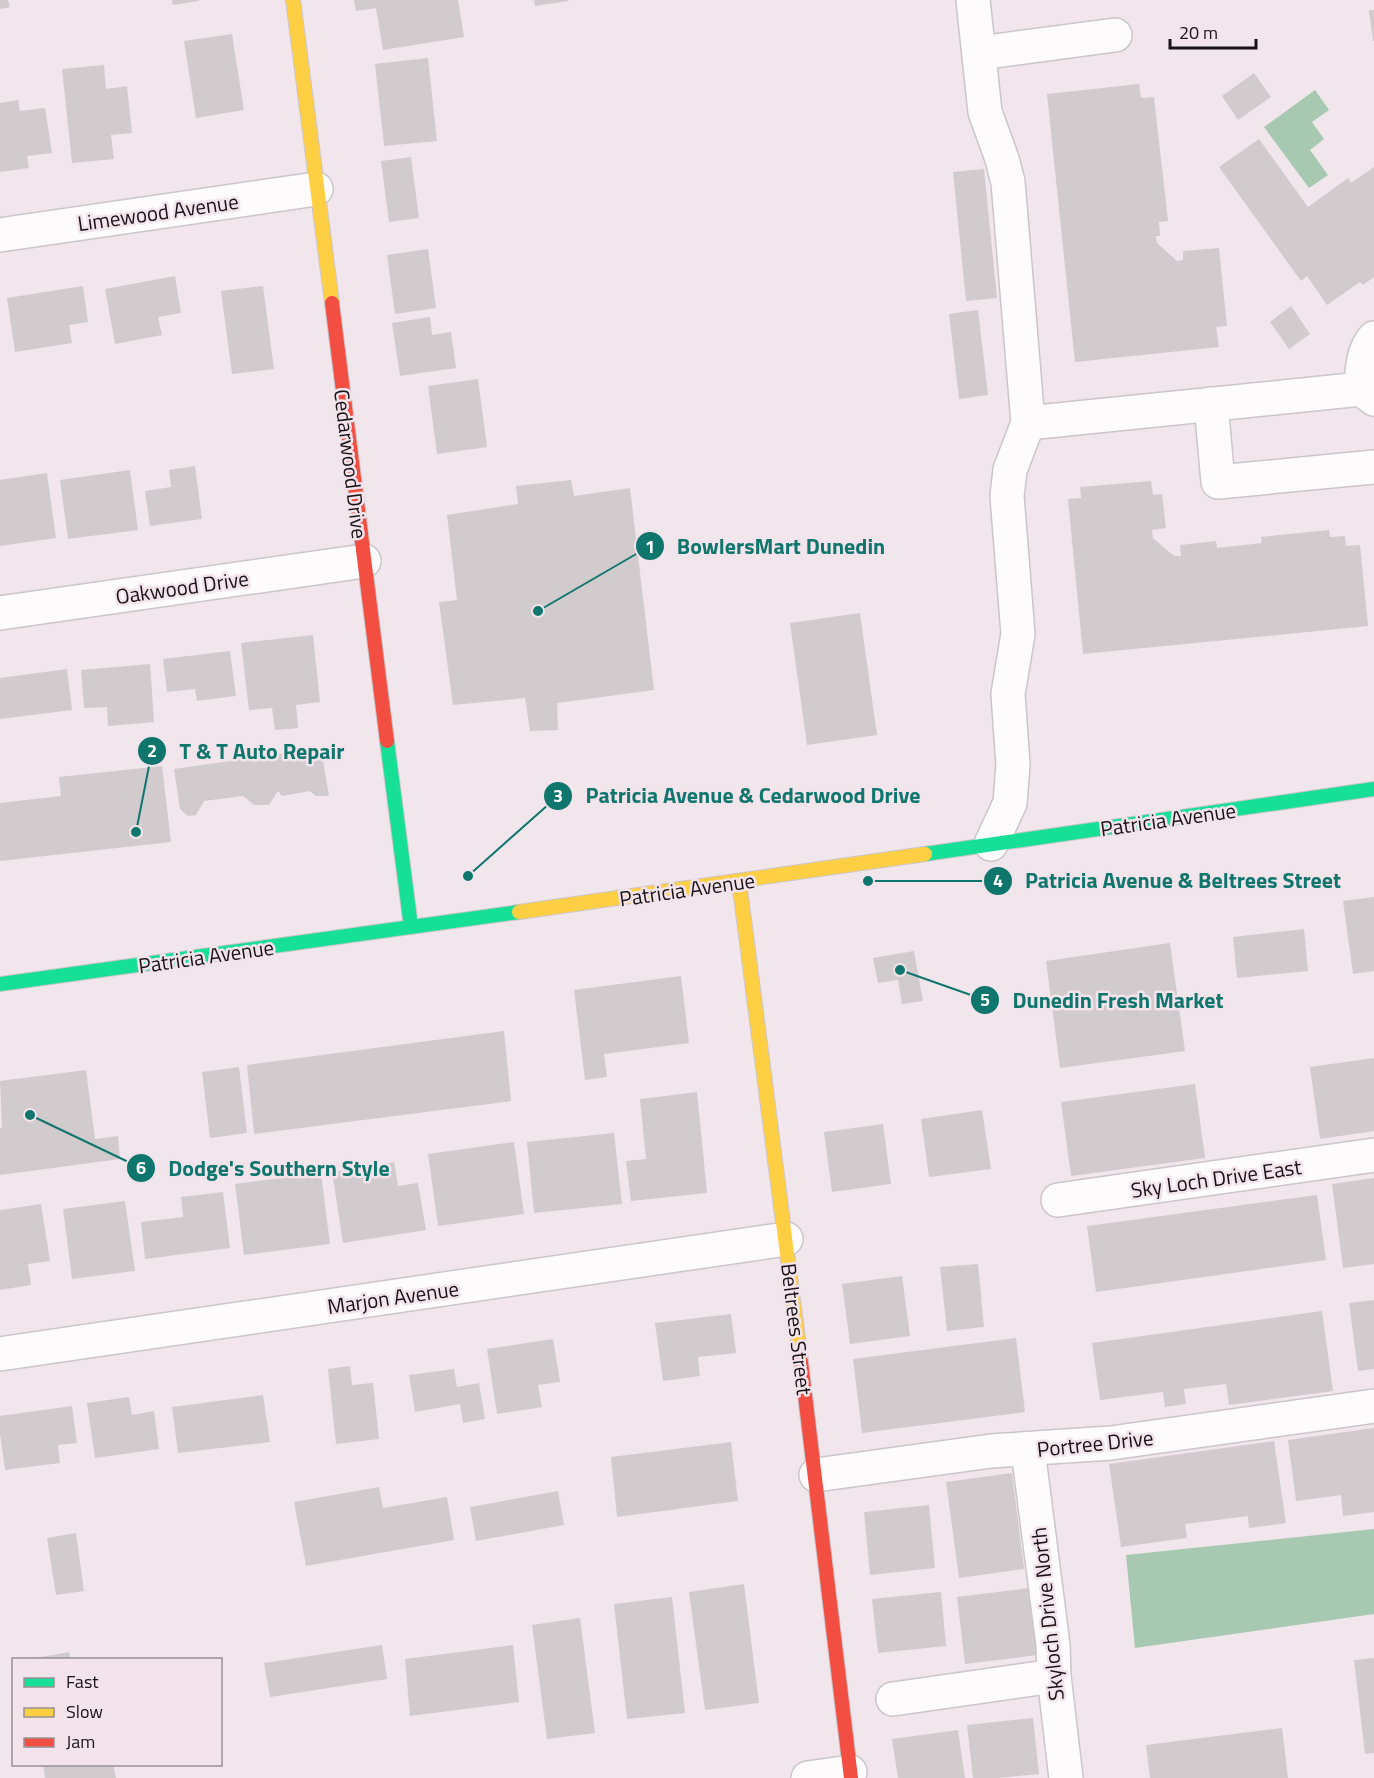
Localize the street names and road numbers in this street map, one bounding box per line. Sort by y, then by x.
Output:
street label: Limewood Avenue [75,185,241,239]
street label: Cedarwood Drive [326,387,376,541]
street label: Oakwood Drive [113,562,251,612]
street label: Patricia Avenue [1098,794,1238,844]
street label: Patricia Avenue [617,864,757,914]
street label: Patricia Avenue [136,931,276,981]
street label: Sky Loch Drive East [1129,1150,1304,1206]
street label: Beltrees Street [773,1261,821,1397]
street label: Marjon Avenue [325,1272,461,1322]
street label: Portree Drive [1035,1421,1155,1465]
street label: Skyloch Drive North [1022,1526,1072,1702]

